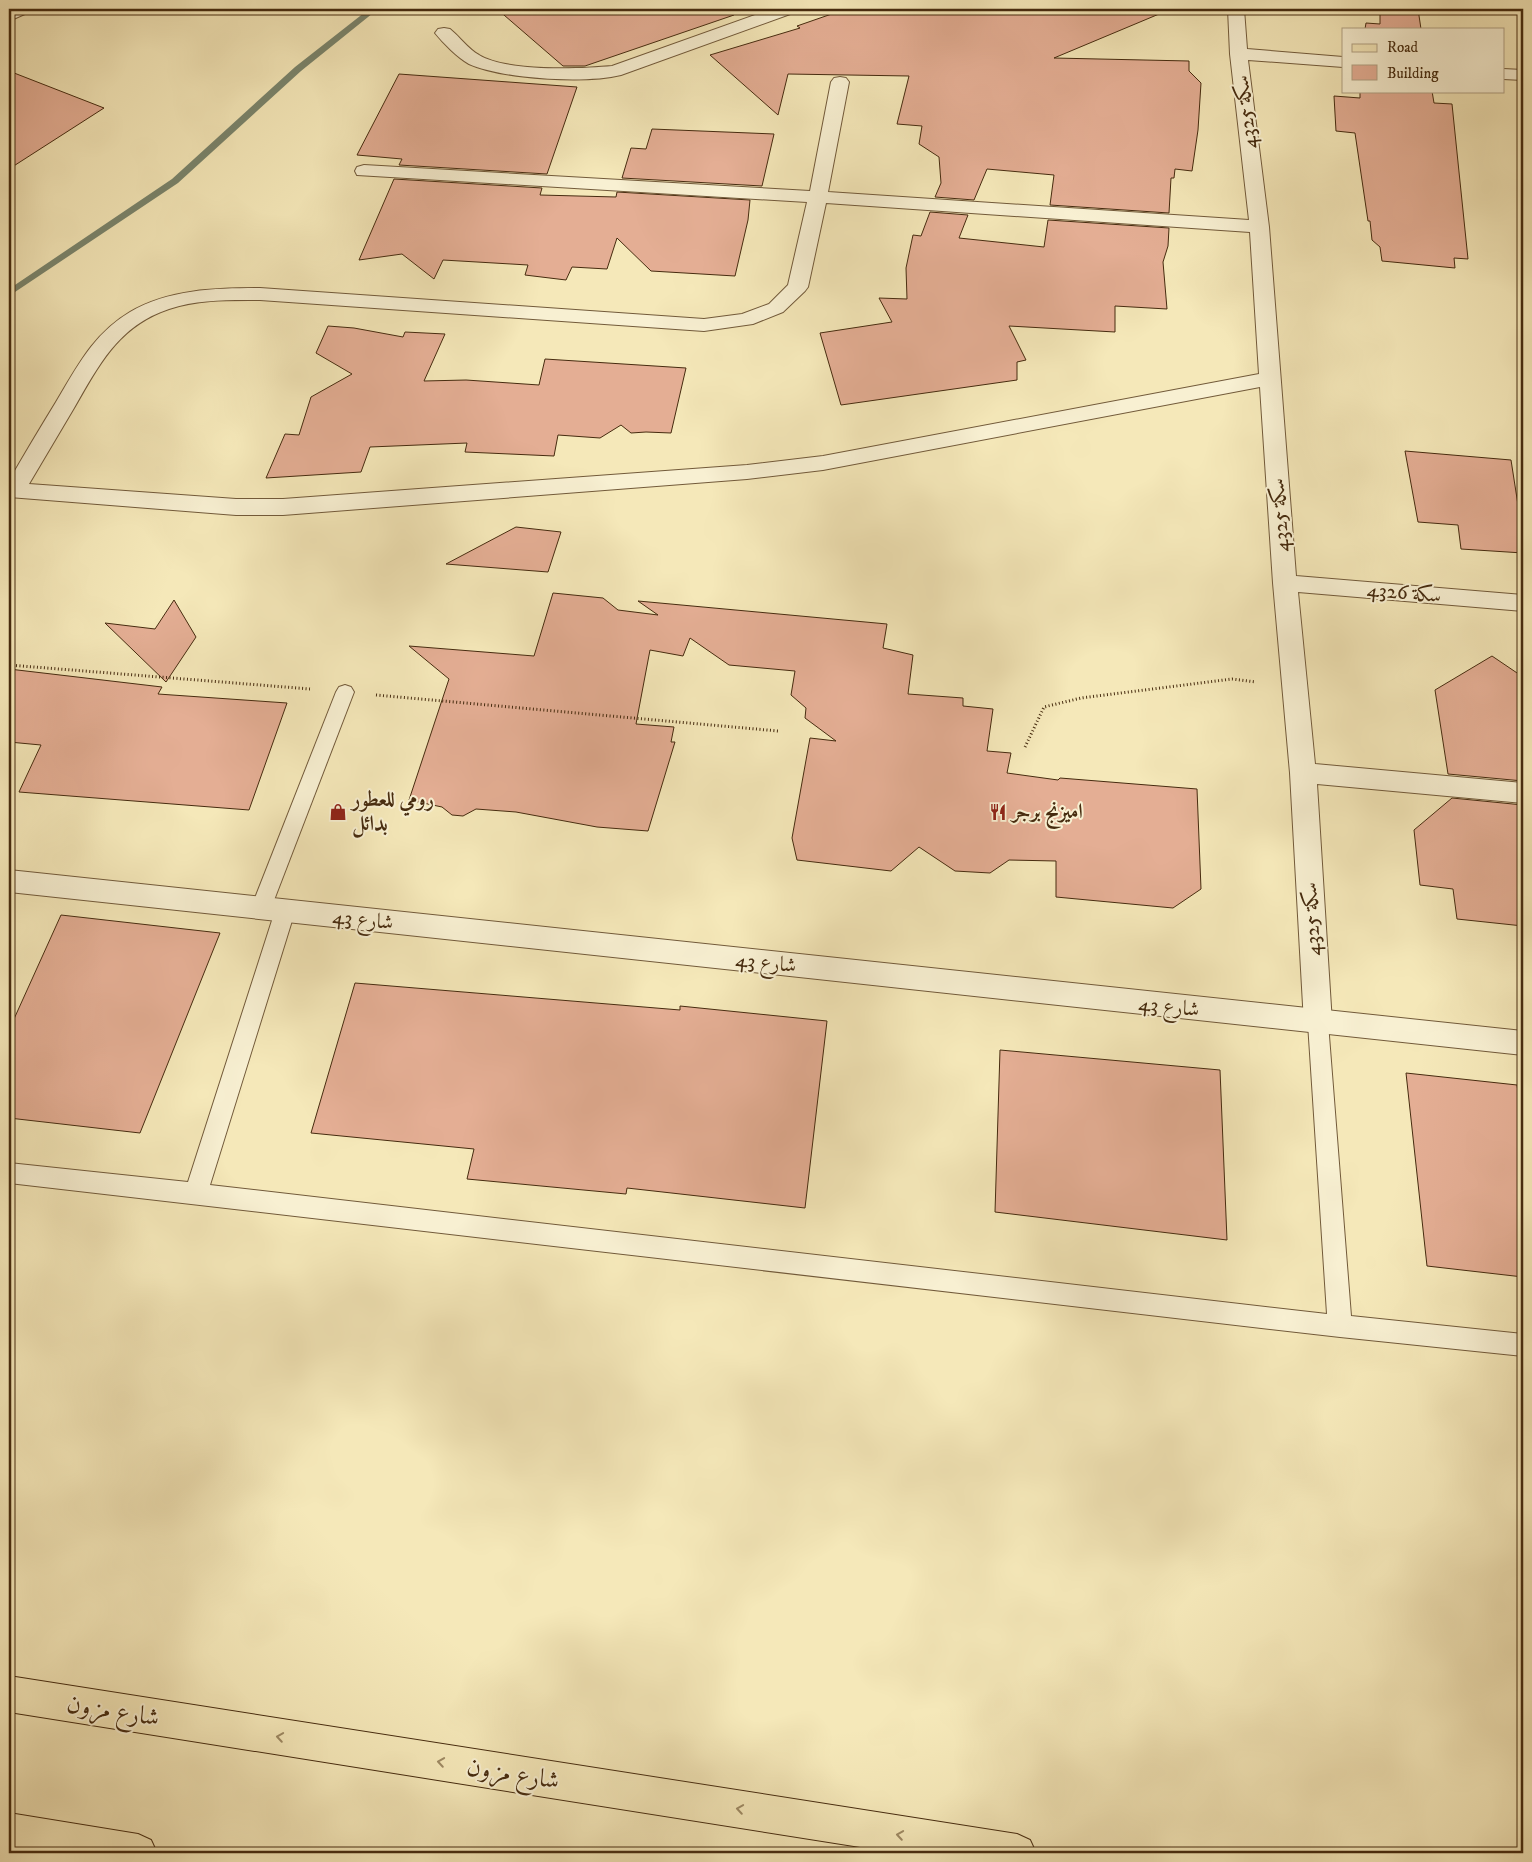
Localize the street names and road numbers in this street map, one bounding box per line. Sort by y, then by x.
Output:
street label: سكة 4325 [1229,74,1263,150]
street label: سكة 4325 [1264,477,1296,553]
street label: سكة 4326 [1366,577,1442,609]
street label: سكة 4325 [1297,881,1327,957]
street label: شارع 43 [331,904,395,940]
street label: شارع 43 [734,947,798,983]
street label: شارع 43 [1137,991,1201,1027]
street label: شارع مزون [64,1688,162,1739]
street label: شارع مزون [464,1751,562,1802]

